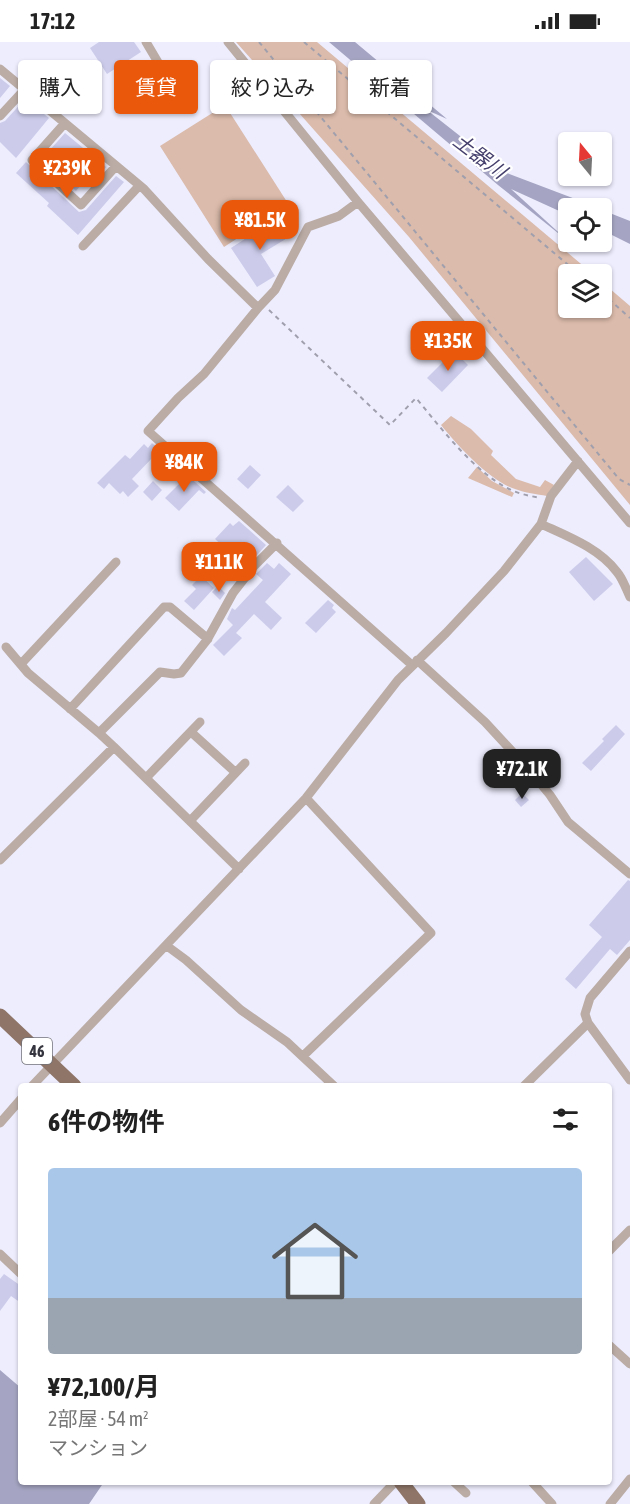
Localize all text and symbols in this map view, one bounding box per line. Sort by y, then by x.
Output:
text: 17:12 [30,8,75,34]
chip: 購入 [18,60,102,114]
chip: 賃貸 [114,60,198,114]
chip: 絞り込み [210,60,336,114]
chip: 新着 [348,60,432,114]
water label: 土器川 [449,128,513,184]
north arrow [558,132,612,186]
map controls [558,132,612,318]
pin: ¥239K [25,148,109,199]
text: ¥239K [44,156,90,179]
button: locate [558,198,612,252]
pin: ¥81.5K [211,200,309,251]
text: ¥81.5K [235,208,285,231]
button: layers [558,264,612,318]
pin: ¥135K [406,321,490,372]
text: ¥135K [425,329,471,352]
pin: ¥84K [148,442,220,493]
text: ¥84K [165,450,203,473]
pin: ¥111K [177,542,261,593]
text: ¥111K [196,550,242,573]
pin: ¥72.1K [473,749,571,800]
text: ¥72.1K [497,757,547,780]
road number: 46 [22,1038,52,1064]
icon: filters [549,1103,582,1136]
text: 6件の物件 [48,1107,164,1137]
icon: home [261,1207,369,1315]
text: ¥72,100/月 [48,1372,160,1402]
text: 2部屋 · 54 m² [48,1407,149,1430]
text: マンション [48,1436,148,1459]

